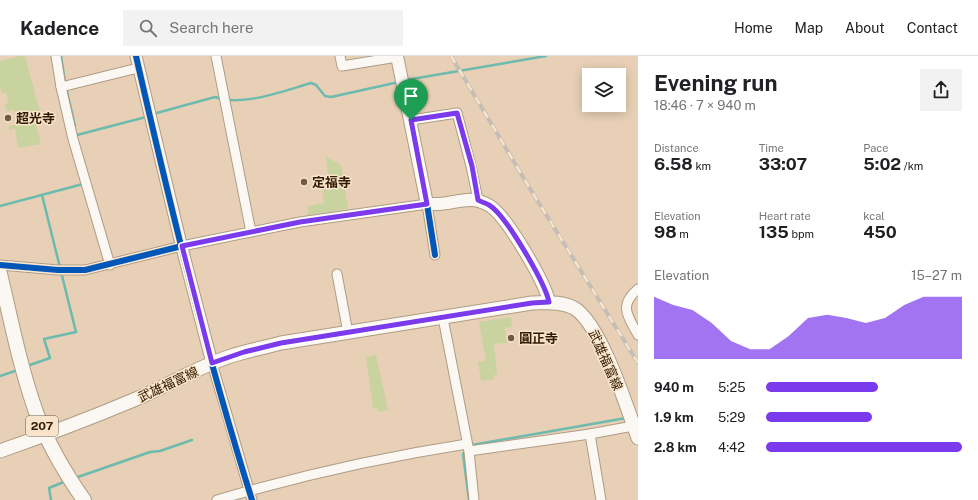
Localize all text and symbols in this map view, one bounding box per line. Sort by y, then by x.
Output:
search box [123,10,403,46]
text: Kadence [20,17,99,39]
icon: search [137,17,159,39]
text: Search here [169,19,253,36]
text: Home [734,20,773,36]
text: Map [795,20,823,36]
text: About [845,20,885,36]
text: Contact [907,20,958,36]
map controls [582,68,626,112]
button: layers [582,68,626,112]
button: share [920,69,962,111]
text: Evening run [654,70,778,96]
pin [394,79,428,120]
icon: arrive [400,85,422,107]
text: 18:46 · 7 × 940 m [654,98,756,113]
place label: 超光寺 [16,111,55,126]
marker: 超光寺 [3,113,13,123]
text: Distance [654,142,699,154]
text: Time [759,142,784,154]
text: Pace [863,142,888,154]
text: 6.58 [654,154,693,174]
text: 33:07 [759,154,807,174]
text: 5:02 [863,154,901,174]
text: km [693,160,711,172]
text: /km [901,160,923,172]
place label: 定福寺 [312,175,351,190]
marker: 定福寺 [299,177,309,187]
text: Elevation [654,210,701,222]
text: Heart rate [759,210,811,222]
text: kcal [863,210,885,222]
text: 98 [654,222,677,242]
text: 135 [759,222,789,242]
text: 450 [863,222,897,242]
text: m [677,228,689,240]
text: bpm [789,228,814,240]
text: Elevation [654,268,709,283]
text: 15–27 m [911,268,962,283]
street label: 武雄福富線 [585,327,626,393]
place label: 圓正寺 [519,331,558,346]
marker: 圓正寺 [506,333,516,343]
street label: 武雄福富線 [136,364,201,405]
text: 940 m [654,380,694,395]
text: 5:25 [718,380,746,395]
text: 1.9 km [654,410,694,425]
text: 5:29 [718,410,745,425]
road number: 207 [26,416,58,436]
text: 2.8 km [654,440,697,455]
text: 4:42 [718,440,745,455]

